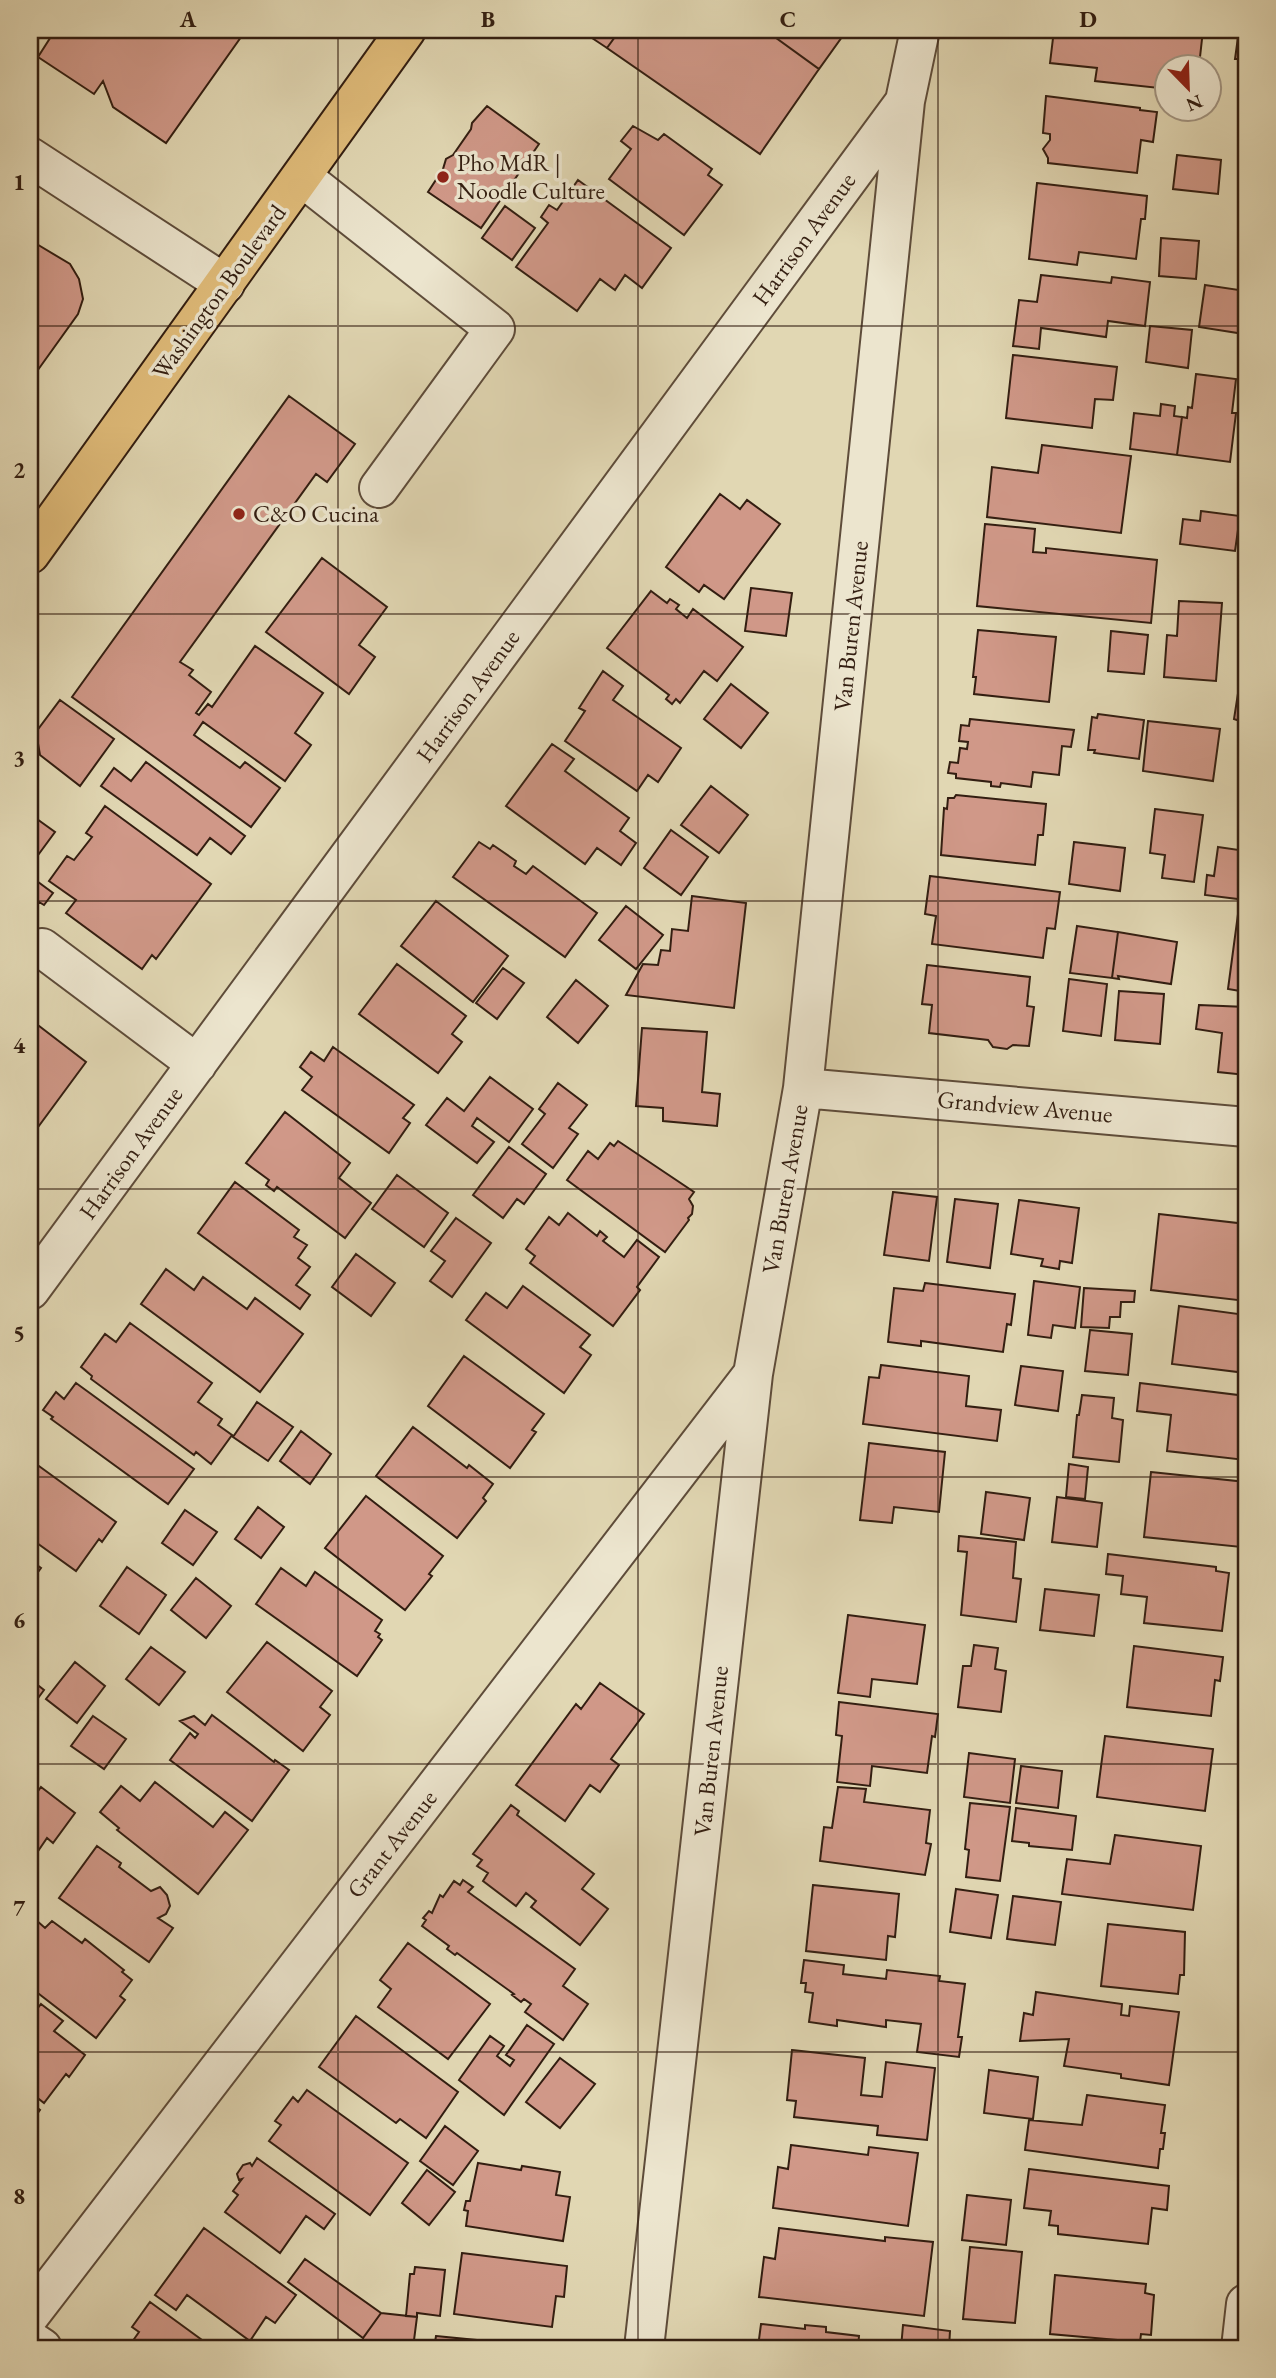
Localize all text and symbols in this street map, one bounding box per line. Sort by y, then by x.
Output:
text: A [179,4,197,34]
text: B [481,4,495,34]
text: C [780,4,796,34]
text: D [1079,4,1097,34]
north arrow [1154,52,1224,122]
text: N [1182,89,1206,118]
place label: Pho MdR | Noodle Culture [457,147,605,206]
street label: Harrison Avenue [745,166,862,311]
text: 1 [13,167,25,197]
marker: Pho MdR | Noodle Culture [435,169,451,185]
street label: Washington Boulevard [145,197,293,385]
text: 2 [13,455,25,485]
place label: C&O Cucina [253,498,379,529]
marker: C&O Cucina [231,506,247,522]
street label: Van Buren Avenue [826,539,875,713]
street label: Harrison Avenue [409,623,526,768]
text: 3 [13,743,25,773]
text: 4 [13,1030,26,1060]
street label: Harrison Avenue [72,1080,189,1225]
street label: Grandview Avenue [936,1083,1114,1130]
street label: Van Buren Avenue [754,1102,815,1276]
text: 5 [13,1318,25,1348]
text: 6 [13,1605,25,1635]
street label: Van Buren Avenue [686,1664,735,1838]
street label: Grant Avenue [340,1783,444,1904]
text: 7 [13,1893,26,1923]
text: 8 [13,2181,25,2211]

